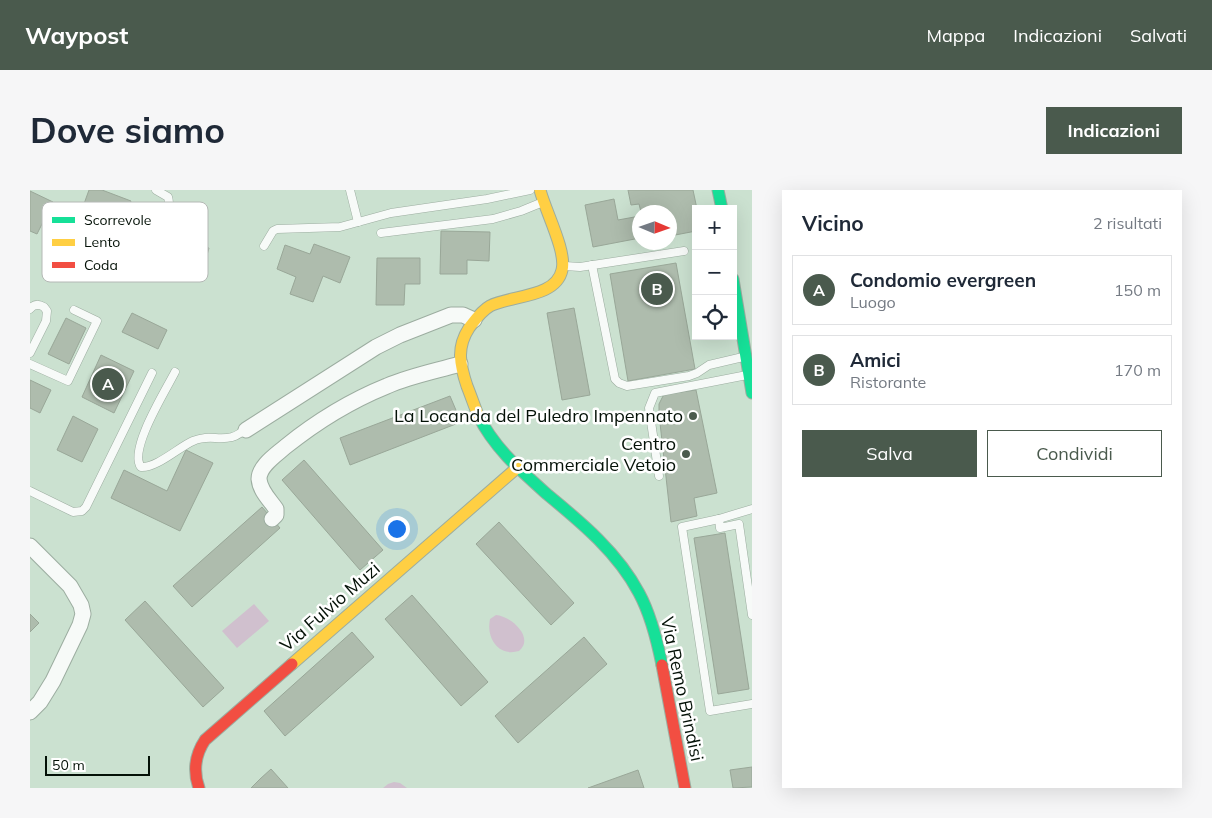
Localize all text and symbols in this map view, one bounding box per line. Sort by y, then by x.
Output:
text: Waypost [25,20,128,50]
text: Mappa [927,24,985,47]
text: Indicazioni [1013,24,1102,47]
text: Salvati [1130,24,1187,47]
button: Indicazioni [1046,107,1182,154]
text: Dove siamo [30,108,225,152]
legend [42,202,208,282]
north arrow [632,205,677,250]
map controls [692,205,737,340]
button: + [692,205,737,250]
text: Vicino [802,210,864,236]
text: Scorrevole [84,211,151,229]
text: 2 risultati [1093,213,1162,233]
text: Lento [84,233,120,251]
button: − [692,250,737,295]
text: Coda [84,256,118,274]
text: Condomio evergreen [850,268,1036,292]
pin: B [641,270,673,308]
text: A [813,280,825,300]
text: 150 m [1114,280,1161,300]
text: Luogo [850,292,896,312]
button: locate [692,295,737,340]
text: Amici [850,348,901,372]
text: B [813,360,825,380]
text: 170 m [1114,360,1161,380]
pin: A [92,365,124,403]
text: Ristorante [850,372,926,392]
place label: La Locanda del Puledro Impennato [394,404,683,427]
marker: La Locanda del Puledro Impennato [687,410,699,422]
button: Salva [802,430,977,477]
button: Condividi [987,430,1162,477]
place label: Centro Commerciale Vetoio [511,432,676,476]
marker: Centro Commerciale Vetoio [680,448,692,460]
your location [384,516,410,542]
street label: Via Fulvio Muzi [275,557,384,656]
street label: Via Remo Brindisi [656,615,709,763]
scale bar [45,753,150,776]
text: 50 m [52,756,85,774]

